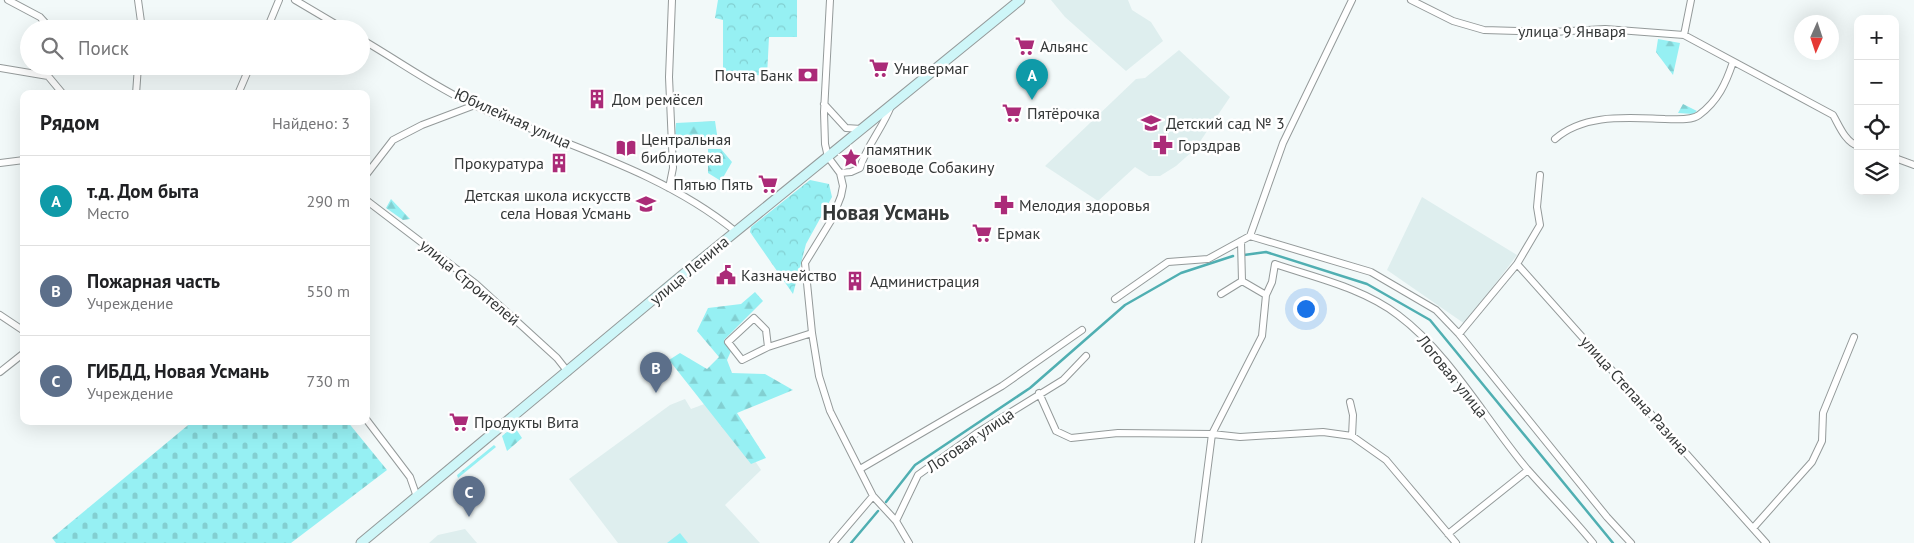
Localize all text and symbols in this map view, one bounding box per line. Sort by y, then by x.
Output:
north arrow [1794,15,1839,60]
map controls [1854,15,1899,195]
button: + [1854,15,1899,60]
search box [20,20,370,75]
street label: улица 9 Января [1518,21,1626,41]
icon: search [38,34,66,62]
supermarket icon: Альянс [1014,35,1036,57]
text: Поиск [78,36,129,60]
place label: Альянс [1040,36,1088,56]
supermarket icon: Универмаг [868,57,890,79]
place label: Универмаг [894,58,968,78]
pin: A [1016,59,1048,100]
button: − [1854,60,1899,105]
bank icon: Почта Банк [797,64,819,86]
place label: Почта Банк [714,65,793,85]
street label: Юбилейная улица [452,83,574,153]
building icon: Дом ремёсел [586,88,608,110]
place label: Дом ремёсел [612,89,703,109]
supermarket icon: Пятёрочка [1001,102,1023,124]
place label: Пятёрочка [1027,103,1100,123]
button: locate [1854,105,1899,150]
text: Рядом [40,109,99,136]
school or university icon: Детский сад № 3 [1140,112,1162,134]
text: Найдено: 3 [272,113,350,133]
place label: Детский сад № 3 [1166,113,1285,133]
place label: Центральная библиотека [641,129,731,167]
pharmacy icon: Горздрав [1152,134,1174,156]
place label: Горздрав [1178,135,1241,155]
library icon: Центральная библиотека [615,137,637,159]
place label: памятник воеводе Собакину [866,139,995,177]
place icon: памятник воеводе Собакину [840,147,862,169]
button: layers [1854,150,1899,195]
building icon: Прокуратура [548,152,570,174]
place label: Прокуратура [454,153,544,173]
supermarket icon: Пятью Пять [757,173,779,195]
place label: Пятью Пять [673,174,753,194]
text: т.д. Дом быта [87,179,199,203]
place label: Детская школа искусств села Новая Усмань [465,185,631,223]
text: A [51,191,61,211]
text: 290 m [307,191,350,211]
school or university icon: Детская школа искусств села Новая Усмань [635,193,657,215]
pharmacy icon: Мелодия здоровья [993,194,1015,216]
place label: Мелодия здоровья [1019,195,1150,215]
district label: Новая Усмань [823,199,949,226]
text: Место [87,203,129,223]
supermarket icon: Ермак [971,222,993,244]
place label: Ермак [997,223,1040,243]
street label: улица Ленина [645,231,733,309]
street label: улица Строителей [416,234,524,330]
public building icon: Казначейство [715,264,737,286]
place label: Казначейство [741,265,837,285]
text: Пожарная часть [87,269,220,293]
building icon: Администрация [844,270,866,292]
place label: Администрация [870,271,979,291]
text: B [51,281,61,301]
text: 550 m [307,281,350,301]
text: Учреждение [87,293,173,313]
your location [1293,296,1319,322]
street label: Логовая улица [1413,330,1493,422]
street label: улица Степана Разина [1576,331,1694,459]
pin: B [640,352,672,393]
text: ГИБДД, Новая Усмань [87,359,269,383]
text: C [52,371,60,391]
text: 730 m [307,371,350,391]
text: Учреждение [87,383,173,403]
street label: Логовая улица [922,403,1018,477]
supermarket icon: Продукты Вита [448,411,470,433]
place label: Продукты Вита [474,412,579,432]
pin: C [453,476,485,517]

